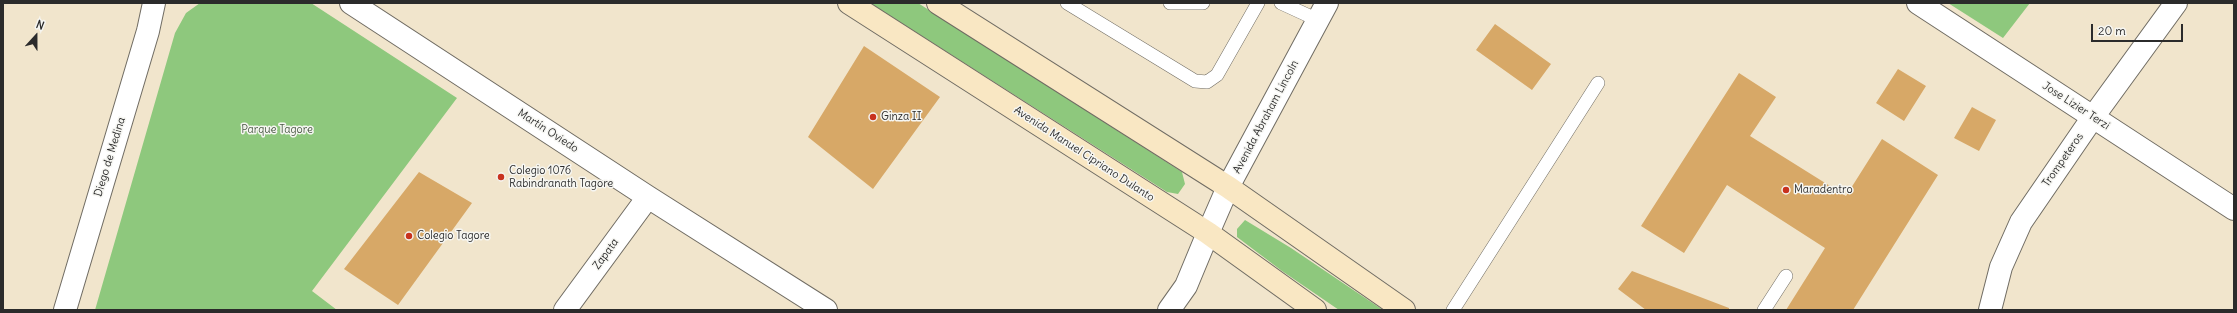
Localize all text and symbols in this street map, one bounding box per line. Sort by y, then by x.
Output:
north arrow [16,16,56,56]
scale bar [2093,16,2185,42]
text: N [34,17,46,33]
text: 20 m [2098,23,2126,38]
street label: Avenida Abraham Lincoln [1230,58,1302,176]
street label: Jose Lizier Terzi [2040,79,2112,133]
street label: Avenida Manuel Cipriano Dulanto [1011,104,1157,204]
street label: Martín Oviedo [515,106,581,156]
place label: Ginza II [881,110,921,124]
marker: Ginza II [868,112,878,122]
street label: Diego de Medina [92,116,128,198]
park label: Parque Tagore [241,123,313,137]
street label: Trompeteros [2040,131,2086,189]
place label: Colegio 1076 Rabindranath Tagore [509,164,613,190]
marker: Colegio 1076 Rabindranath Tagore [496,172,506,182]
place label: Maradentro [1794,183,1853,197]
marker: Maradentro [1781,185,1791,195]
place label: Colegio Tagore [417,229,490,243]
marker: Colegio Tagore [404,231,414,241]
street label: Zapata [590,236,622,272]

